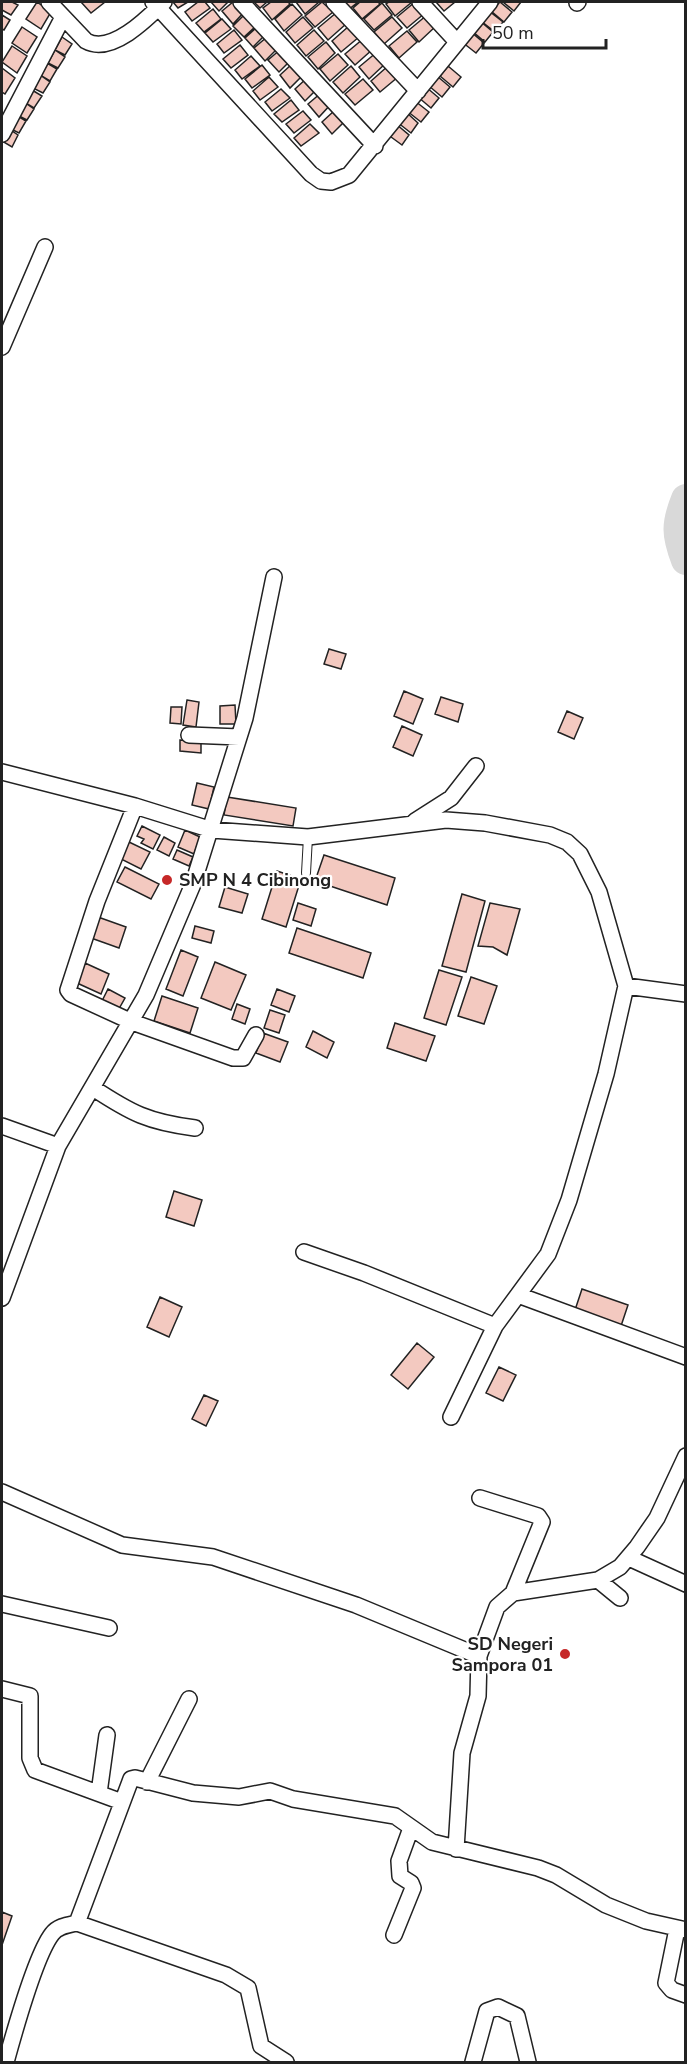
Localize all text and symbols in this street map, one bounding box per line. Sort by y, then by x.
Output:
scale bar [483,12,606,50]
text: 50 m [492,21,534,45]
place label: SMP N 4 Cibinong [179,868,331,892]
marker: SMP N 4 Cibinong [160,873,174,887]
place label: SD Negeri Sampora 01 [452,1632,553,1677]
marker: SD Negeri Sampora 01 [558,1647,572,1661]

